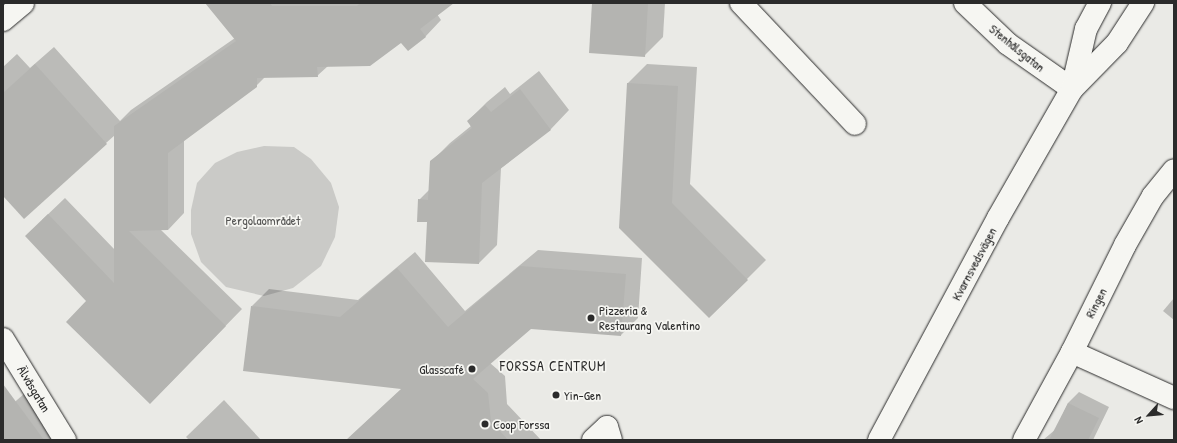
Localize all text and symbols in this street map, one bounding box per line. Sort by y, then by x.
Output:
street label: Stenhålsgatan [986,21,1048,75]
park label: Pergolaområdet [226,212,300,228]
street label: Kvarnsvedsvägen [948,225,1000,303]
street label: Ringen [1082,285,1110,321]
place label: Pizzeria & Restaurang Valentino [599,303,700,334]
marker: Pizzeria & Restaurang Valentino [586,313,596,323]
district label: FORSSA CENTRUM [500,358,606,374]
place label: Glasscafé [419,361,464,377]
street label: Älvåsgatan [14,363,54,415]
marker: Glasscafé [467,364,477,374]
place label: Yin-Gen [564,387,601,403]
marker: Yin-Gen [551,390,561,400]
north arrow [1129,395,1169,435]
text: N [1131,415,1146,426]
place label: Coop Forssa [493,416,549,432]
marker: Coop Forssa [480,419,490,429]

